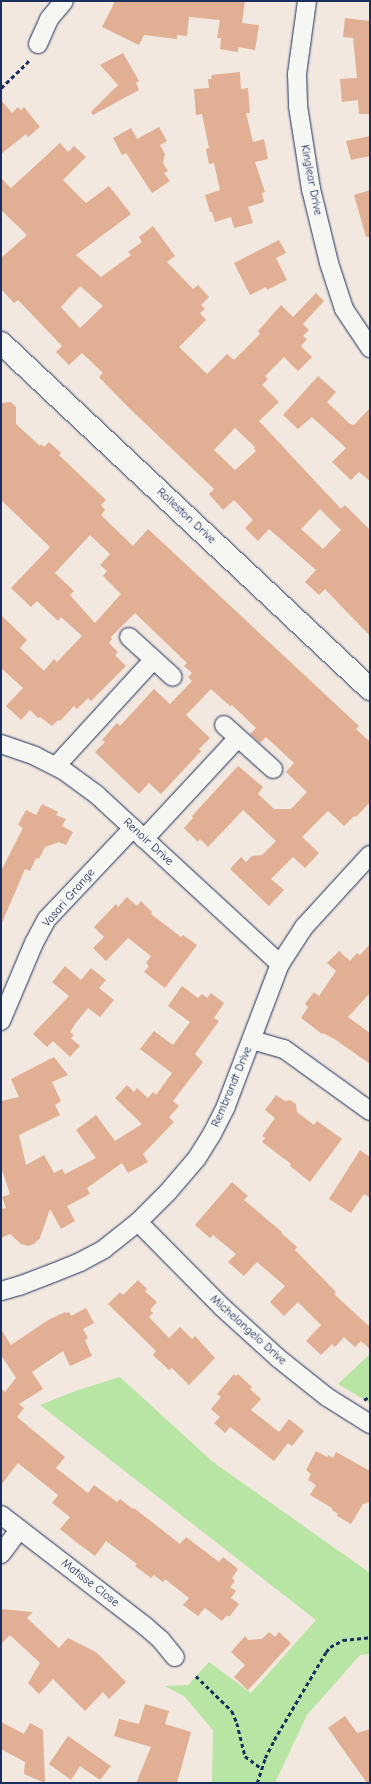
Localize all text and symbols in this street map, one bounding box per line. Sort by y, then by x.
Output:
street label: Kinglear Drive [297,143,325,217]
street label: Rolleston Drive [153,485,219,547]
street label: Renoir Drive [120,815,176,869]
street label: Vasari Grange [40,866,98,930]
street label: Rembrandt Drive [209,1044,255,1130]
street label: Michelangelo Drive [207,1292,289,1368]
street label: Matisse Close [58,1556,122,1610]

